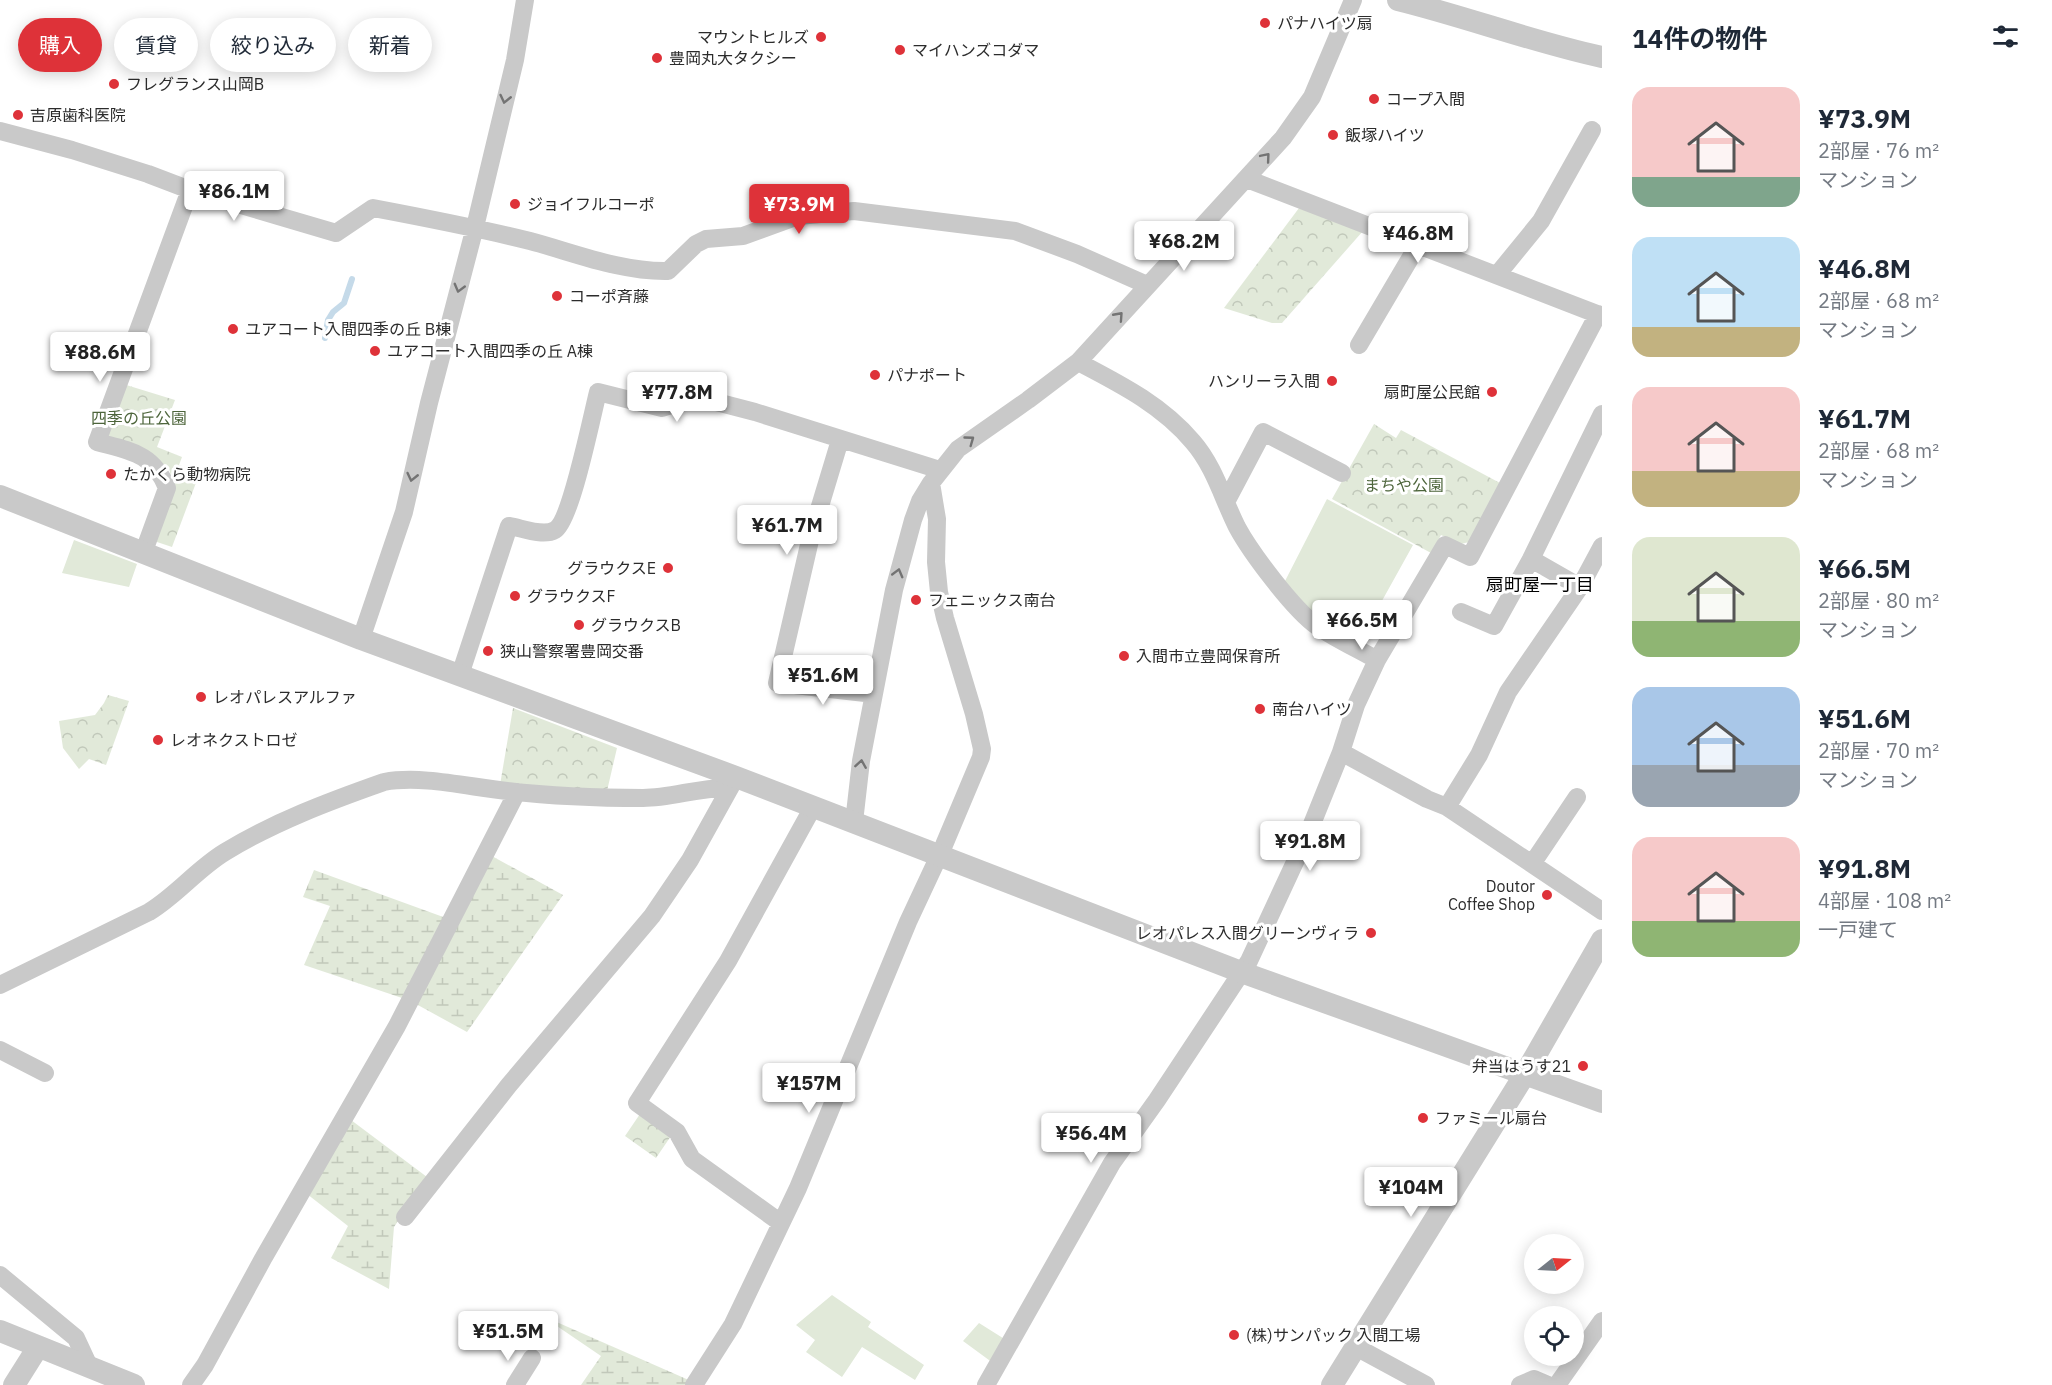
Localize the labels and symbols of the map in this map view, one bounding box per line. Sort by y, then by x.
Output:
place label: パナハイツ扇 [1277,13,1373,33]
marker: パナハイツ扇 [1258,16,1272,30]
place label: マウントヒルズ [697,27,809,47]
marker: マウントヒルズ [814,30,828,44]
place label: マイハンズコダマ [912,40,1039,60]
marker: マイハンズコダマ [893,43,907,57]
place label: 豊岡丸大タクシー [669,48,797,68]
marker: 豊岡丸大タクシー [650,51,664,65]
place label: フレグランス山岡B [126,74,264,94]
marker: フレグランス山岡B [107,77,121,91]
place label: コープ入間 [1386,89,1465,109]
marker: コープ入間 [1367,92,1381,106]
one-way arrow [500,93,513,103]
place label: 吉原歯科医院 [30,105,126,125]
marker: 吉原歯科医院 [11,108,25,122]
place label: 飯塚ハイツ [1345,125,1425,145]
marker: 飯塚ハイツ [1326,128,1340,142]
one-way arrow [1258,153,1269,164]
pin: ¥86.1M [185,171,283,222]
pin: ¥73.9M [750,184,848,235]
place label: ジョイフルコーポ [527,194,655,214]
marker: ジョイフルコーポ [508,197,522,211]
pin: ¥46.8M [1369,213,1467,264]
pin: ¥68.2M [1135,221,1233,272]
one-way arrow [453,283,466,293]
place label: コーポ斉藤 [569,286,649,306]
marker: コーポ斉藤 [550,289,564,303]
one-way arrow [1112,312,1123,322]
place label: ユアコート入間四季の丘 B棟 [245,319,451,339]
marker: ユアコート入間四季の丘 B棟 [226,322,240,336]
pin: ¥88.6M [51,332,149,383]
place label: ユアコート入間四季の丘 A棟 [387,341,593,361]
marker: ユアコート入間四季の丘 A棟 [368,344,382,358]
place label: パナポート [887,365,967,385]
marker: パナポート [868,368,882,382]
place label: ハンリーラ入間 [1208,371,1320,391]
pin: ¥77.8M [628,372,726,423]
marker: ハンリーラ入間 [1325,374,1339,388]
place label: 扇町屋公民館 [1384,382,1480,402]
marker: 扇町屋公民館 [1485,385,1499,399]
park label: 四季の丘公園 [91,408,187,428]
one-way arrow [964,436,975,447]
place label: たかくら動物病院 [123,464,251,484]
marker: たかくら動物病院 [104,467,118,481]
one-way arrow [406,472,419,482]
park label: まちや公園 [1364,475,1444,495]
pin: ¥61.7M [738,505,836,556]
place label: グラウクスE [567,558,656,578]
marker: グラウクスE [661,561,675,575]
one-way arrow [891,568,904,578]
district label: 扇町屋一丁目 [1486,573,1594,596]
place label: グラウクスF [527,586,616,606]
marker: グラウクスF [508,589,522,603]
place label: フェニックス南台 [928,590,1056,610]
marker: フェニックス南台 [909,593,923,607]
pin: ¥66.5M [1313,600,1411,651]
place label: グラウクスB [591,615,681,635]
marker: グラウクスB [572,618,586,632]
place label: 狭山警察署豊岡交番 [500,641,644,661]
marker: 狭山警察署豊岡交番 [481,644,495,658]
place label: 入間市立豊岡保育所 [1136,646,1280,666]
marker: 入間市立豊岡保育所 [1117,649,1131,663]
pin: ¥51.6M [774,655,872,706]
place label: レオパレスアルファ [213,687,357,707]
marker: レオパレスアルファ [194,690,208,704]
place label: 南台ハイツ [1272,699,1352,719]
marker: 南台ハイツ [1253,702,1267,716]
place label: レオネクストロゼ [170,730,298,750]
marker: レオネクストロゼ [151,733,165,747]
one-way arrow [854,760,867,770]
pin: ¥91.8M [1261,821,1359,872]
place label: Doutor Coffee Shop [1448,876,1535,914]
marker: Doutor Coffee Shop [1540,888,1554,902]
place label: レオパレス入間グリーンヴィラ [1136,923,1359,943]
marker: レオパレス入間グリーンヴィラ [1364,926,1378,940]
place label: 弁当はうす21 [1472,1056,1571,1076]
marker: 弁当はうす21 [1576,1059,1590,1073]
pin: ¥157M [767,1063,851,1114]
place label: ファミール扇台 [1435,1108,1547,1128]
marker: ファミール扇台 [1416,1111,1430,1125]
pin: ¥56.4M [1042,1113,1140,1164]
pin: ¥104M [1369,1167,1453,1218]
north arrow [1524,1234,1584,1294]
pin: ¥51.5M [459,1311,557,1362]
place label: (株)サンパック 入間工場 [1246,1325,1421,1345]
marker: (株)サンパック 入間工場 [1227,1328,1241,1342]

